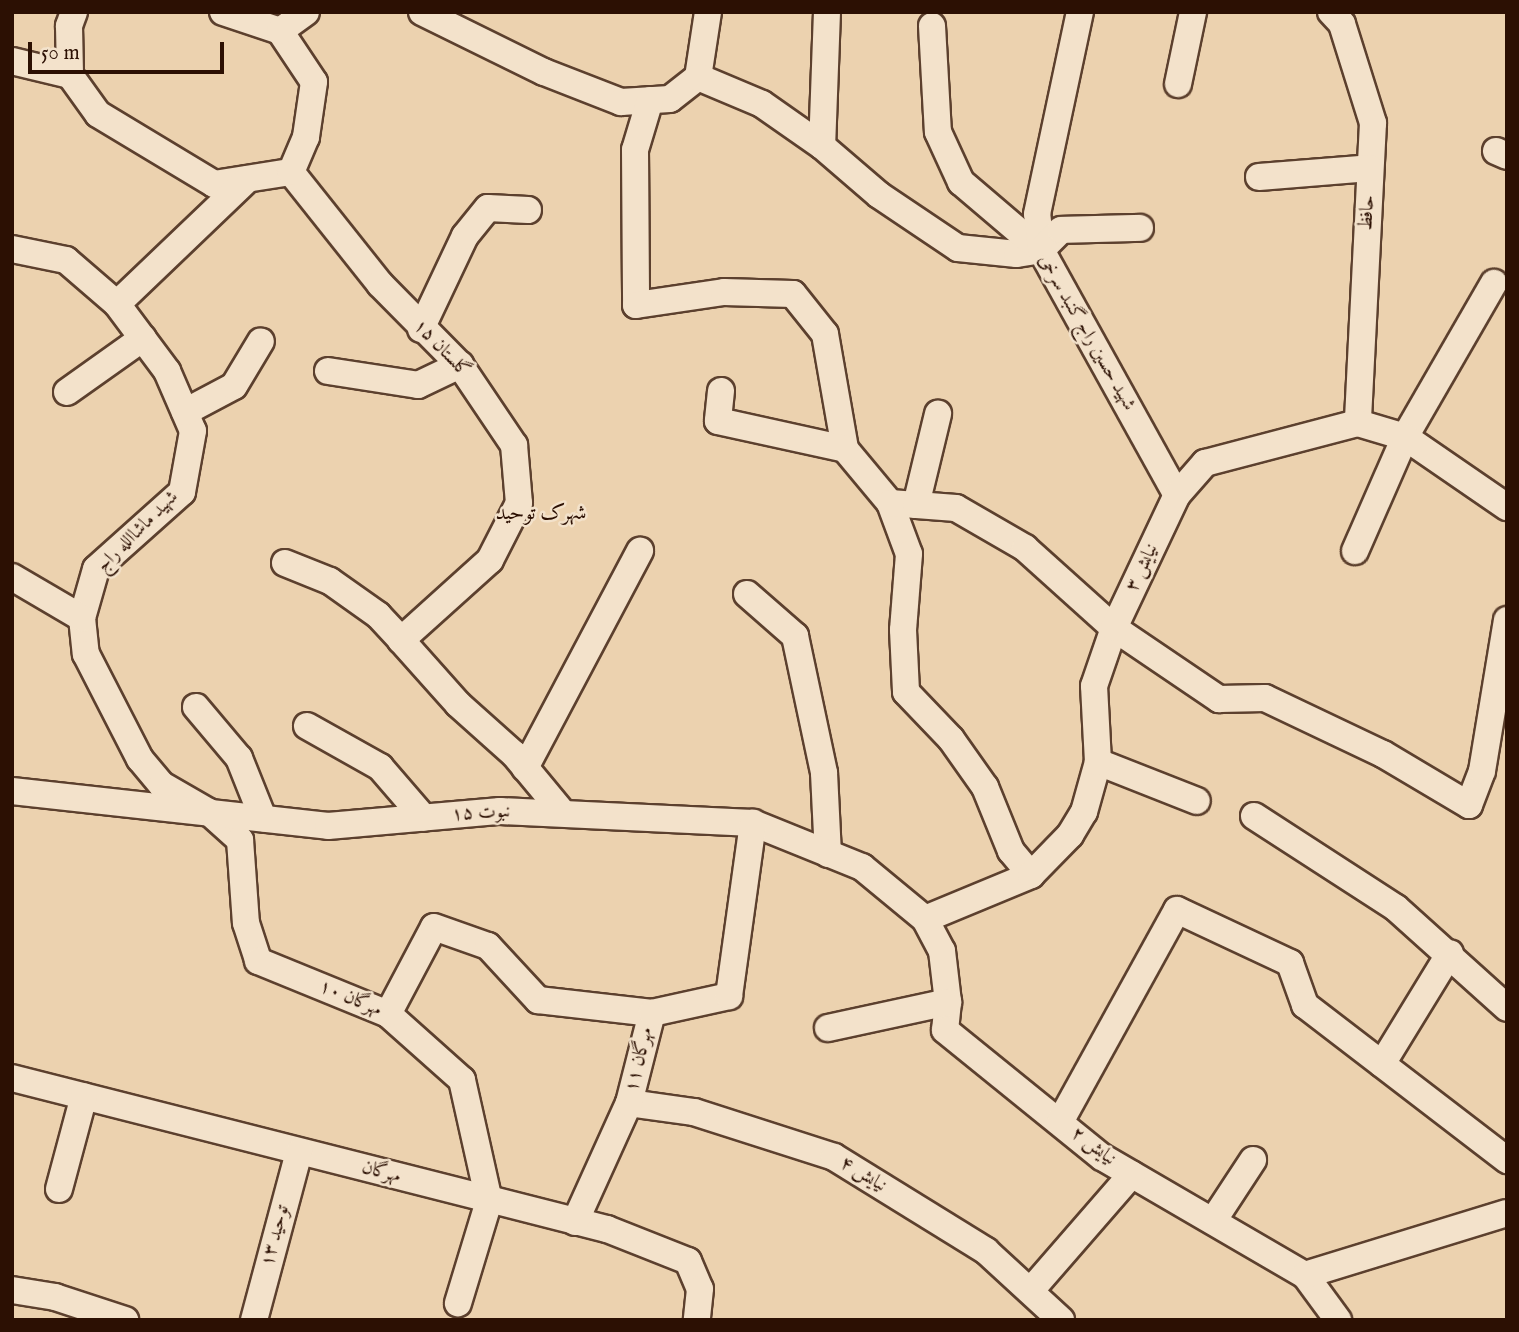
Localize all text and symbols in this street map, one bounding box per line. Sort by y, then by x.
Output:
scale bar [32,28,228,72]
text: 50 m [41,40,80,67]
street label: حافظ [1356,195,1380,231]
street label: شهید حسین راج گنبد سرخی [1032,251,1140,415]
street label: گلستان ۱۵ [408,315,474,383]
street label: شهید ماشاالله راج [92,486,184,578]
district label: شهرک توحید [496,501,586,527]
street label: نیایش ۳ [1122,540,1164,596]
street label: نبوت ۱۵ [451,801,511,827]
street label: مهرگان ۱۰ [315,976,385,1022]
street label: مهرگان ۱۱ [621,1025,659,1095]
street label: نیایش ۲ [1066,1123,1120,1171]
street label: نیایش ۴ [836,1152,890,1198]
street label: مهرگان [359,1157,403,1189]
street label: توحید ۱۳ [257,1203,295,1269]

